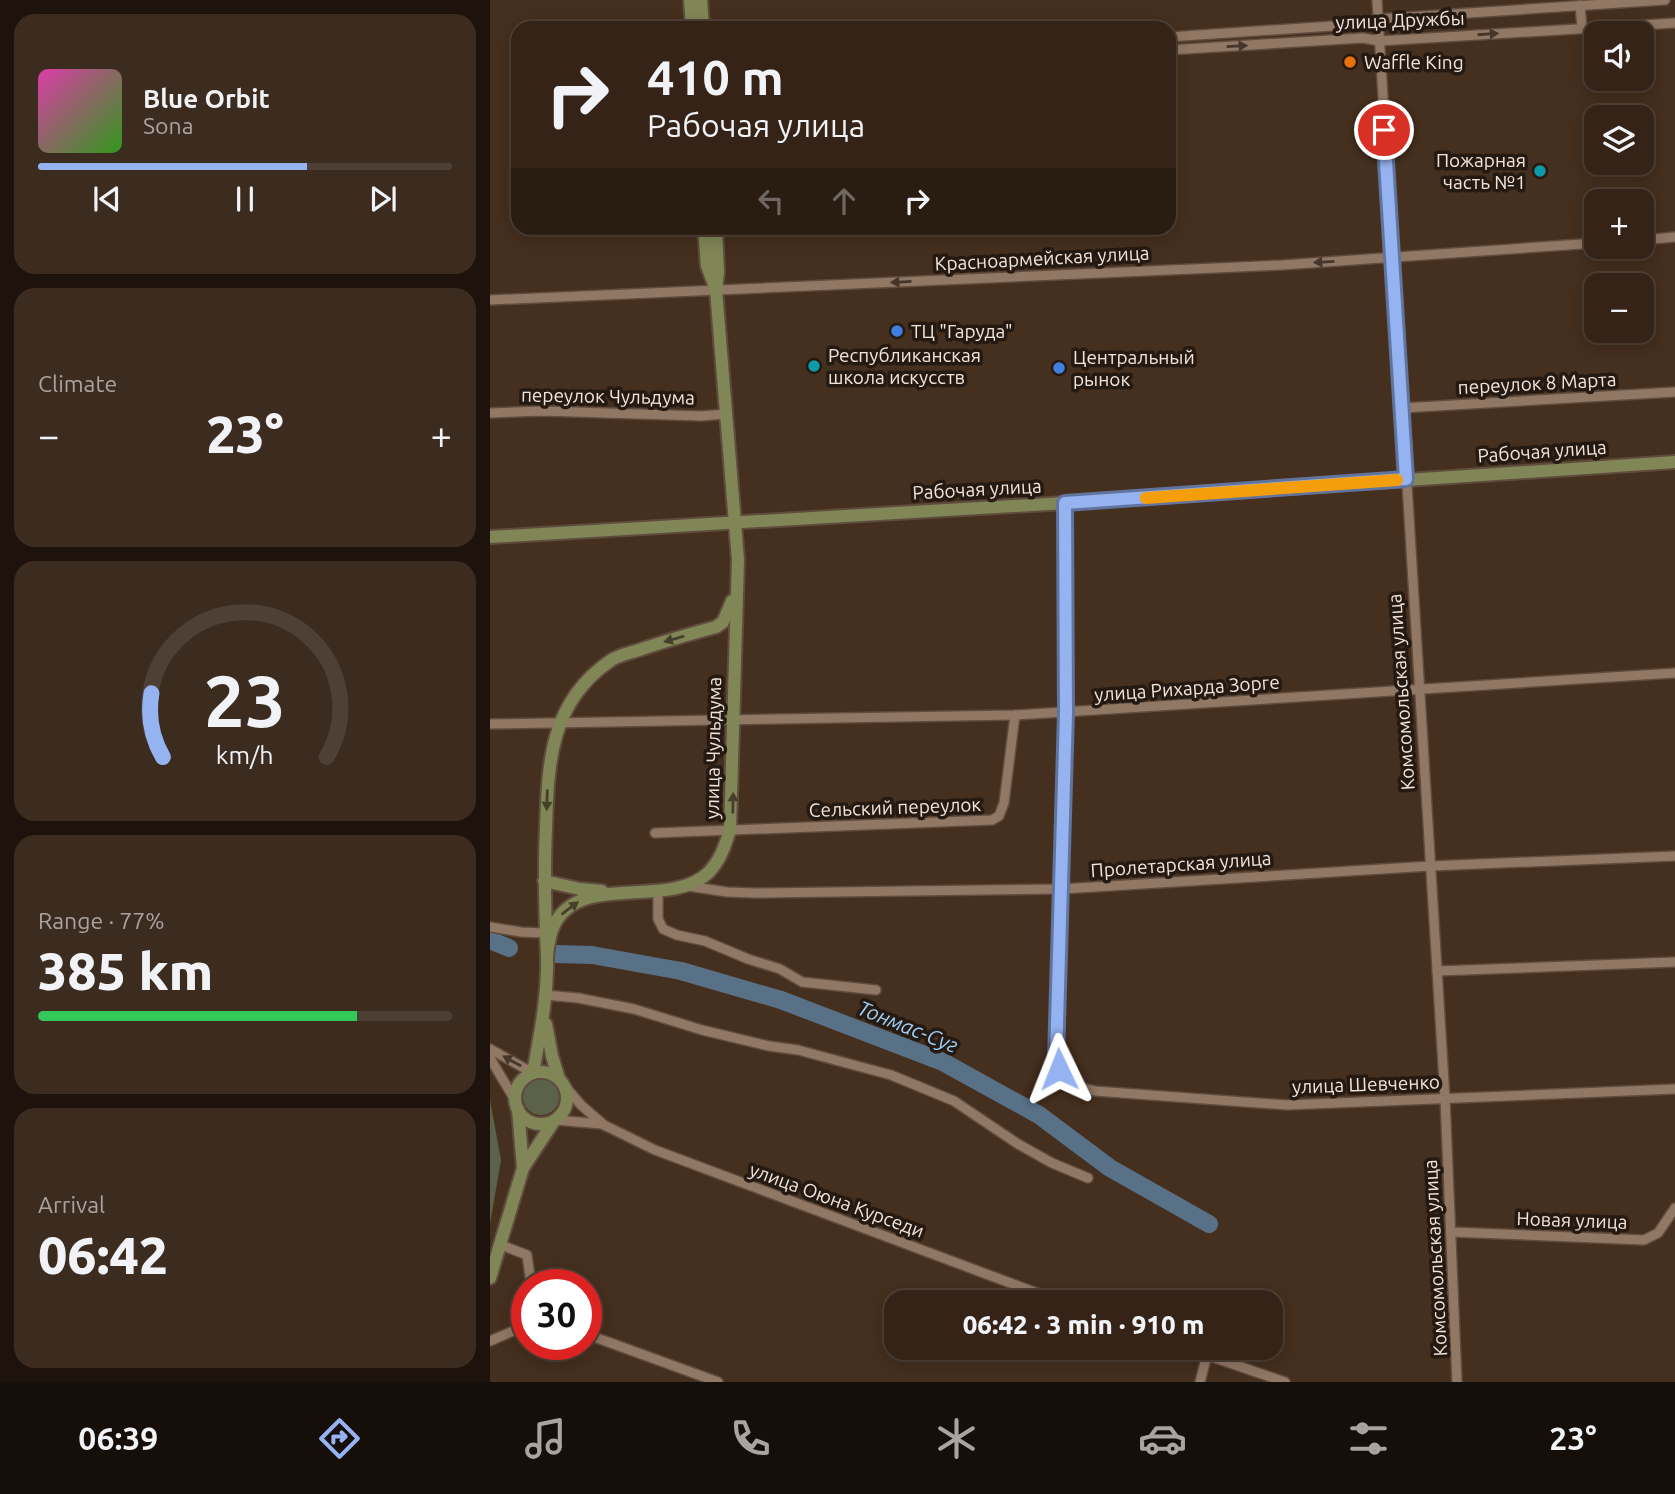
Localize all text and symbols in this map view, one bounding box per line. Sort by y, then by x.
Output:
street label: улица Дружбы [1335,7,1465,33]
map controls [1584,21,1654,343]
button: sound [1584,21,1654,91]
one-way arrow [1478,28,1500,39]
one-way arrow [1226,40,1248,51]
icon: right [532,49,623,140]
text: 410 m [647,49,784,104]
place label: Waffle King [1364,51,1464,73]
marker: Waffle King [1342,54,1358,70]
text: Blue Orbit [143,84,270,113]
pin [1354,100,1414,160]
button: layers [1584,105,1654,175]
text: Рабочая улица [647,107,865,143]
icon: arrive [1365,111,1403,149]
text: Sona [143,113,193,138]
place label: Пожарная часть №1 [1436,149,1526,193]
marker: Пожарная часть №1 [1532,163,1548,179]
icon: previous [88,180,126,218]
icon: pause [226,180,264,218]
icon: next [364,180,402,218]
icon: left [752,182,790,220]
icon: ahead [825,182,863,220]
icon: right [898,182,936,220]
button: + [1584,189,1654,259]
street label: Красноармейская улица [934,241,1150,275]
one-way arrow [1313,257,1335,268]
button: − [1584,273,1654,343]
one-way arrow [890,276,912,287]
place label: ТЦ "Гаруда" [911,320,1013,342]
marker: ТЦ "Гаруда" [889,323,905,339]
place label: Республиканская школа искусств [828,344,981,388]
place label: Центральный рынок [1073,346,1195,390]
marker: Республиканская школа искусств [806,358,822,374]
marker: Центральный рынок [1051,360,1067,376]
street label: переулок 8 Марта [1457,368,1617,398]
text: Climate [38,371,117,396]
street label: переулок Чульдума [521,383,695,409]
text: 23° [206,405,284,463]
text: − [38,414,59,456]
text: + [431,414,452,456]
street label: Рабочая улица [1477,436,1607,466]
street label: Рабочая улица [912,475,1042,503]
street label: Комсомольская улица [1383,593,1419,791]
one-way arrow [664,634,685,644]
text: 23 [204,659,286,741]
street label: улица Рихарда Зорге [1094,671,1280,705]
street label: улица Чульдума [701,677,725,819]
text: km/h [216,741,274,769]
one-way arrow [541,789,553,811]
one-way arrow [727,792,738,814]
street label: Сельский переулок [808,793,982,821]
street label: Пролетарская улица [1090,847,1272,881]
one-way arrow [561,902,579,916]
text: Range · 77% [38,908,165,933]
text: 385 km [38,942,213,1000]
water label: Тонмас-Суг [855,995,962,1057]
position arrow [1022,1032,1096,1106]
one-way arrow [502,1055,521,1067]
street label: улица Шевченко [1292,1070,1440,1098]
street label: улица Оюна Курседи [747,1158,927,1242]
street label: Комсомольская улица [1419,1159,1451,1357]
text: Arrival [38,1192,105,1217]
street label: Новая улица [1516,1207,1628,1233]
text: 06:42 [38,1226,168,1284]
speed limit sign: 30 [511,1269,602,1360]
text: 06:42 · 3 min · 910 m [963,1310,1204,1339]
icon: directions [315,1414,364,1463]
icon: music [521,1414,570,1463]
icon: phone [726,1414,775,1463]
icon: climate [932,1414,981,1463]
icon: car [1138,1414,1187,1463]
icon: filters [1344,1414,1393,1463]
text: 06:39 [78,1420,158,1456]
text: 23° [1549,1420,1597,1456]

